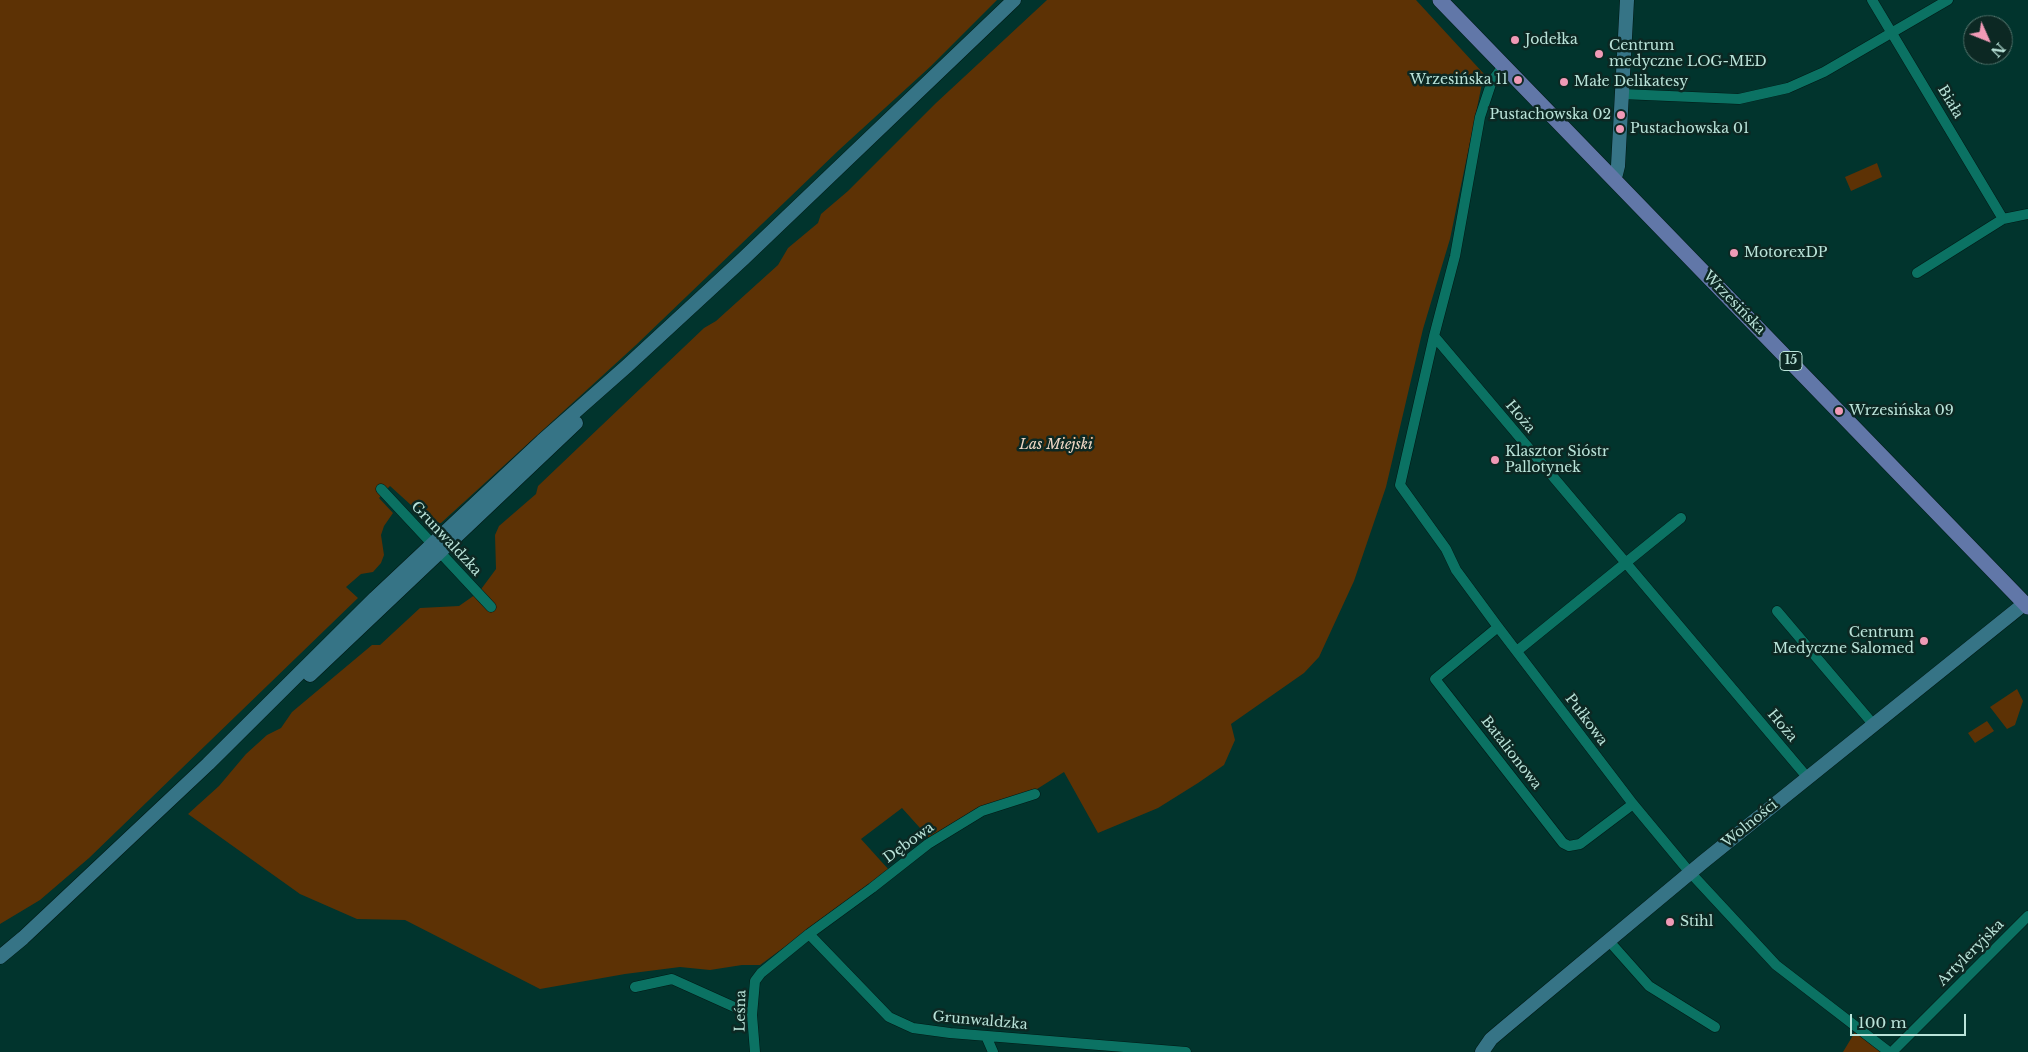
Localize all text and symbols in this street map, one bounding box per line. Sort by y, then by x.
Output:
north arrow [1963,15,2013,65]
place label: Jodełka [1525,32,1578,48]
marker: Jodełka [1509,34,1521,46]
place label: Centrum medyczne LOG-MED [1609,38,1767,70]
text: N [1987,39,2009,61]
marker: Centrum medyczne LOG-MED [1593,48,1605,60]
place label: Wrzesińska 11 [1410,72,1508,88]
marker: Wrzesińska 11 [1512,74,1524,86]
place label: Małe Delikatesy [1574,74,1688,90]
marker: Małe Delikatesy [1558,76,1570,88]
street label: Biała [1934,82,1966,122]
place label: Pustachowska 02 [1489,107,1611,123]
marker: Pustachowska 02 [1615,109,1627,121]
place label: Pustachowska 01 [1630,121,1749,137]
marker: Pustachowska 01 [1614,123,1626,135]
place label: MotorexDP [1744,245,1827,261]
marker: MotorexDP [1728,247,1740,259]
street label: Wrzesińska [1700,268,1768,338]
road number: 15 [1780,352,1802,371]
street label: Hoża [1502,397,1538,437]
place label: Wrzesińska 09 [1849,403,1954,419]
marker: Wrzesińska 09 [1833,405,1845,417]
park label: Las Miejski [1019,437,1093,453]
place label: Klasztor Sióstr Pallotynek [1505,444,1609,477]
marker: Klasztor Sióstr Pallotynek [1489,454,1501,466]
street label: Grunwaldzka [407,498,485,580]
place label: Centrum Medyczne Salomed [1773,625,1914,658]
marker: Centrum Medyczne Salomed [1918,635,1930,647]
street label: Pułkowa [1561,691,1611,749]
street label: Hoża [1764,706,1800,746]
street label: Batalionowa [1477,713,1545,793]
street label: Wolności [1719,797,1781,851]
street label: Dębowa [881,819,937,867]
place label: Stihl [1680,914,1713,930]
marker: Stihl [1664,916,1676,928]
street label: Artyleryjska [1934,916,2008,990]
street label: Leśna [732,990,750,1032]
scale bar [1853,1004,1969,1036]
street label: Grunwaldzka [932,1008,1028,1034]
text: 100 m [1858,1013,1907,1032]

